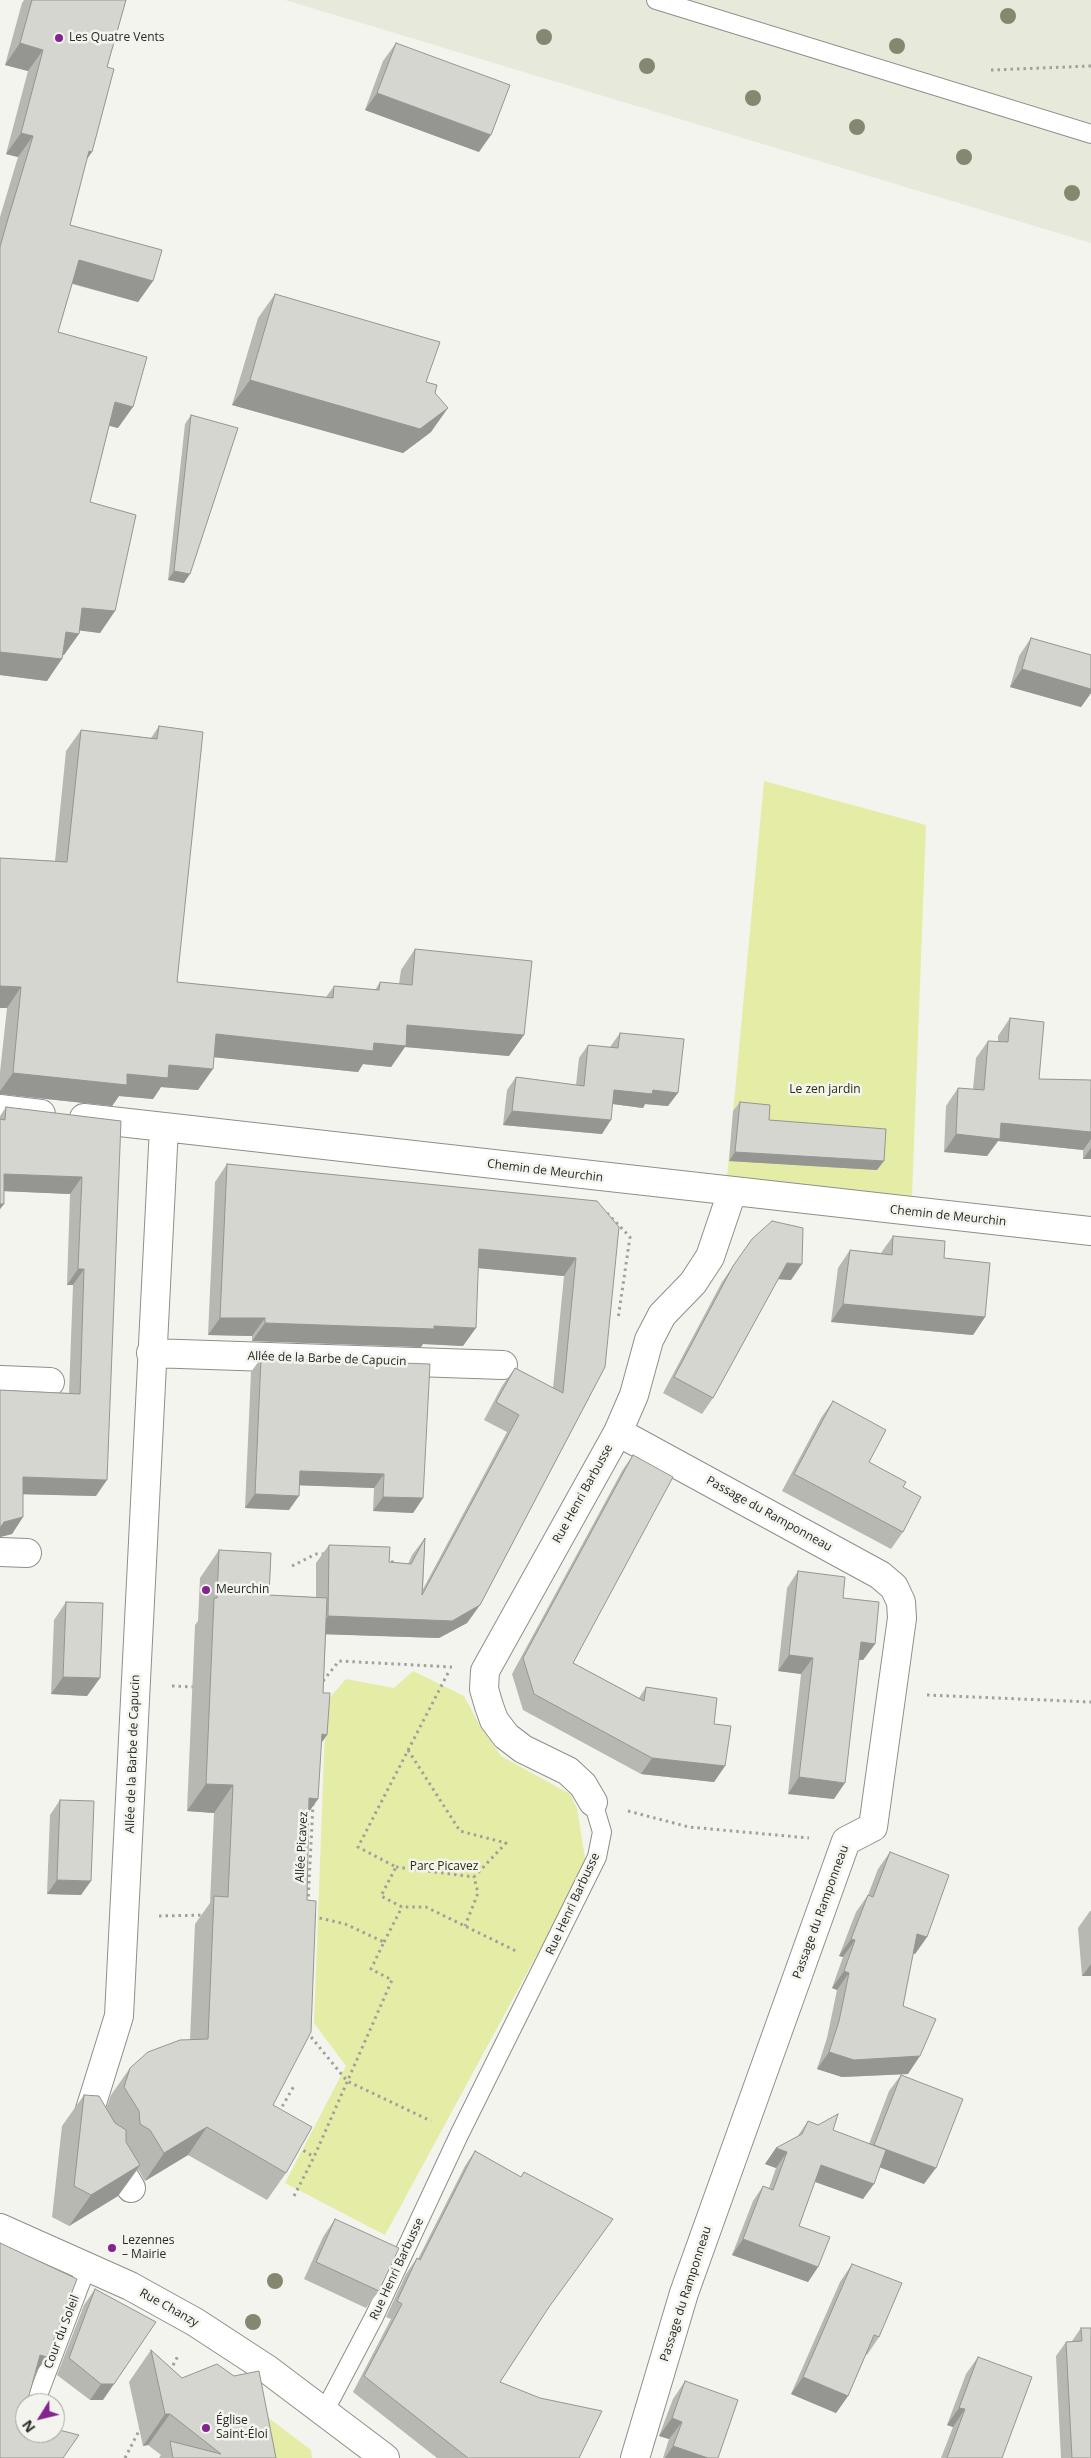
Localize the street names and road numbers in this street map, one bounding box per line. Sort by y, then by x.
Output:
street label: Chemin de Meurchin [486,1157,604,1185]
street label: Chemin de Meurchin [889,1203,1007,1229]
street label: Allée de la Barbe de Capucin [247,1349,407,1369]
street label: Rue Henri Barbusse [550,1442,616,1546]
street label: Passage du Ramponneau [704,1473,834,1555]
street label: Allée de la Barbe de Capucin [123,1674,143,1834]
street label: Allée Picavez [293,1811,311,1883]
street label: Passage du Ramponneau [790,1843,852,1981]
street label: Rue Henri Barbusse [543,1851,603,1957]
street label: Rue Henri Barbusse [367,2216,427,2322]
street label: Passage du Ramponneau [657,2225,715,2363]
street label: Rue Chanzy [137,2286,201,2330]
street label: Cour du Soleil [41,2293,83,2371]

